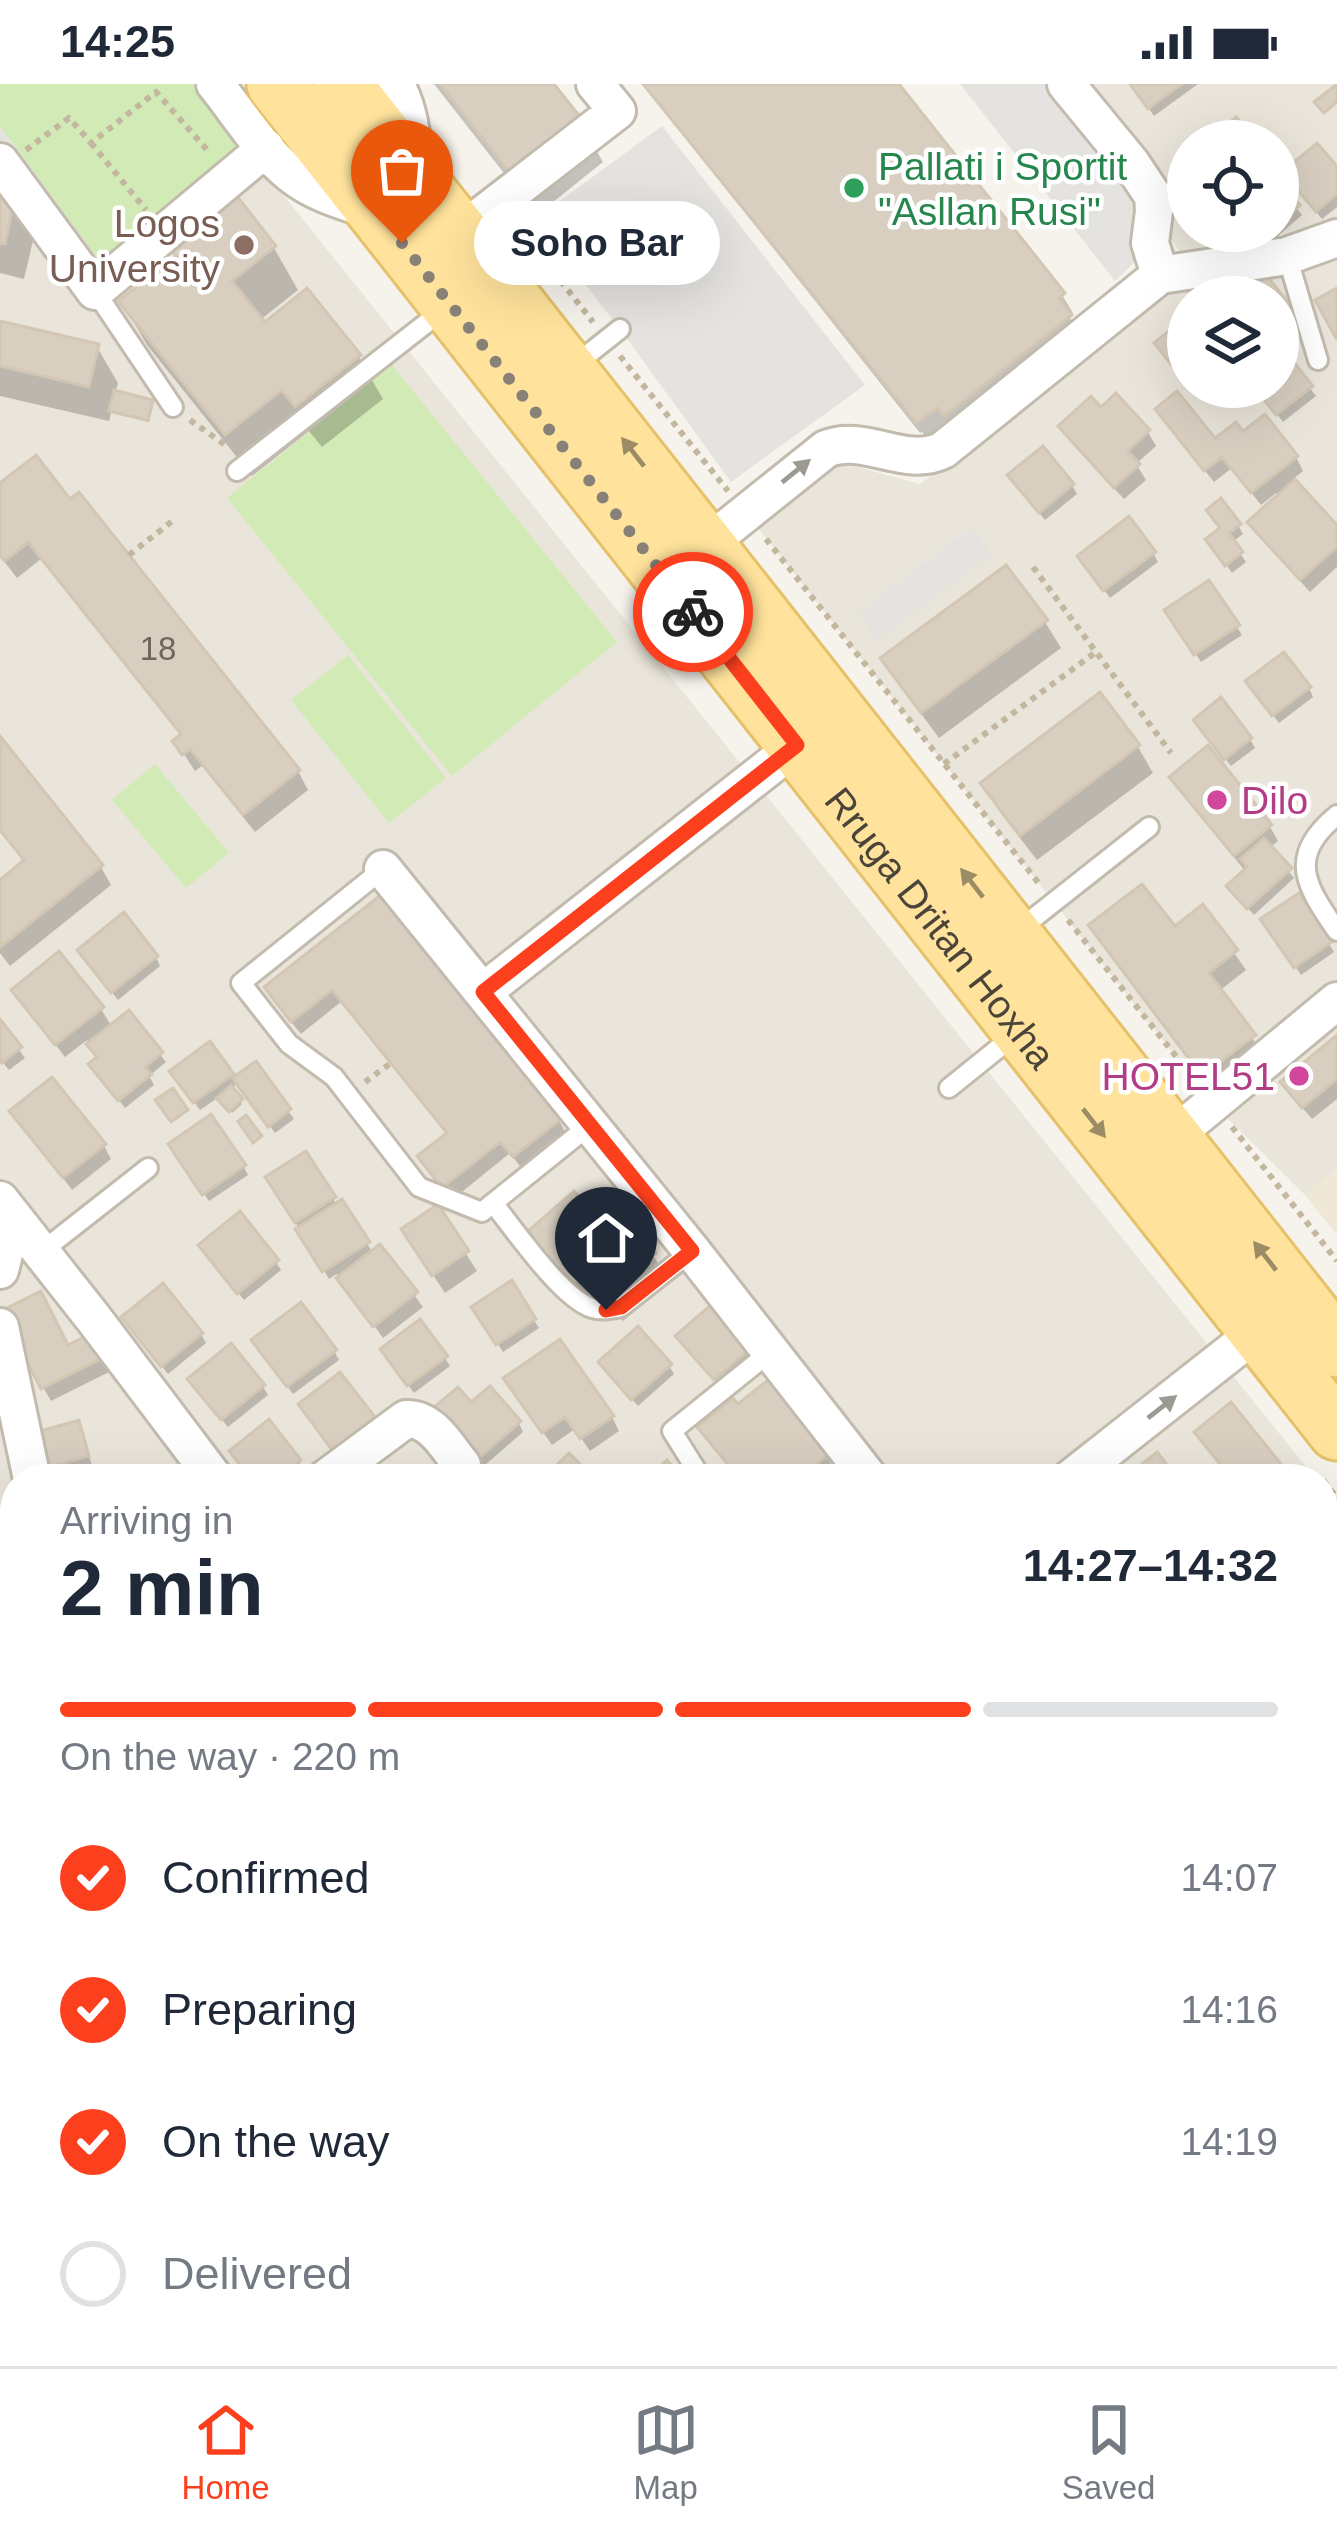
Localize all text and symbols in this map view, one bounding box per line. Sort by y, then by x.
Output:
text: 14:25 [60,16,175,67]
pin [351,120,453,243]
map controls [1167,120,1299,408]
button: locate [1167,120,1299,252]
icon: bag [369,138,435,204]
place label: Pallati i Sportit "Asllan Rusi" [878,145,1127,233]
marker: Pallati i Sportit "Asllan Rusi" [841,175,867,201]
callout: Soho Bar [474,201,720,285]
place label: Logos University [49,202,220,290]
text: Soho Bar [510,221,684,264]
marker: Logos University [231,232,257,258]
button: layers [1167,276,1299,408]
one-way arrow [621,437,646,468]
one-way arrow [781,459,812,484]
courier [633,552,753,672]
icon: bike [660,579,726,645]
house number: 18 [140,630,176,667]
street label: Rruga Dritan Hoxha [817,779,1064,1077]
place label: Dilo [1241,779,1308,822]
marker: Dilo [1204,787,1230,813]
one-way arrow [960,868,985,899]
place label: HOTEL51 [1102,1055,1275,1098]
marker: HOTEL51 [1286,1063,1312,1089]
one-way arrow [1081,1107,1106,1138]
pin [555,1187,657,1310]
icon: home [573,1205,639,1271]
one-way arrow [1253,1240,1278,1271]
one-way arrow [1147,1395,1178,1420]
text: Arriving in [60,1499,233,1542]
text: 14:27–14:32 [1023,1540,1278,1591]
text: 2 min [60,1544,264,1632]
text: On the way · 220 m [60,1735,400,1778]
icon: check [60,1845,126,1911]
text: Confirmed [162,1852,370,1903]
text: 14:07 [1180,1856,1278,1899]
icon: check [60,1977,126,2043]
text: Preparing [162,1984,357,2035]
text: 14:16 [1180,1988,1278,2031]
icon: check [60,2109,126,2175]
text: On the way [162,2116,390,2167]
text: 14:19 [1180,2120,1278,2163]
text: Delivered [162,2248,352,2299]
tab: Home [182,2397,270,2507]
tab: Map [633,2397,699,2507]
tab: Saved [1062,2397,1155,2507]

